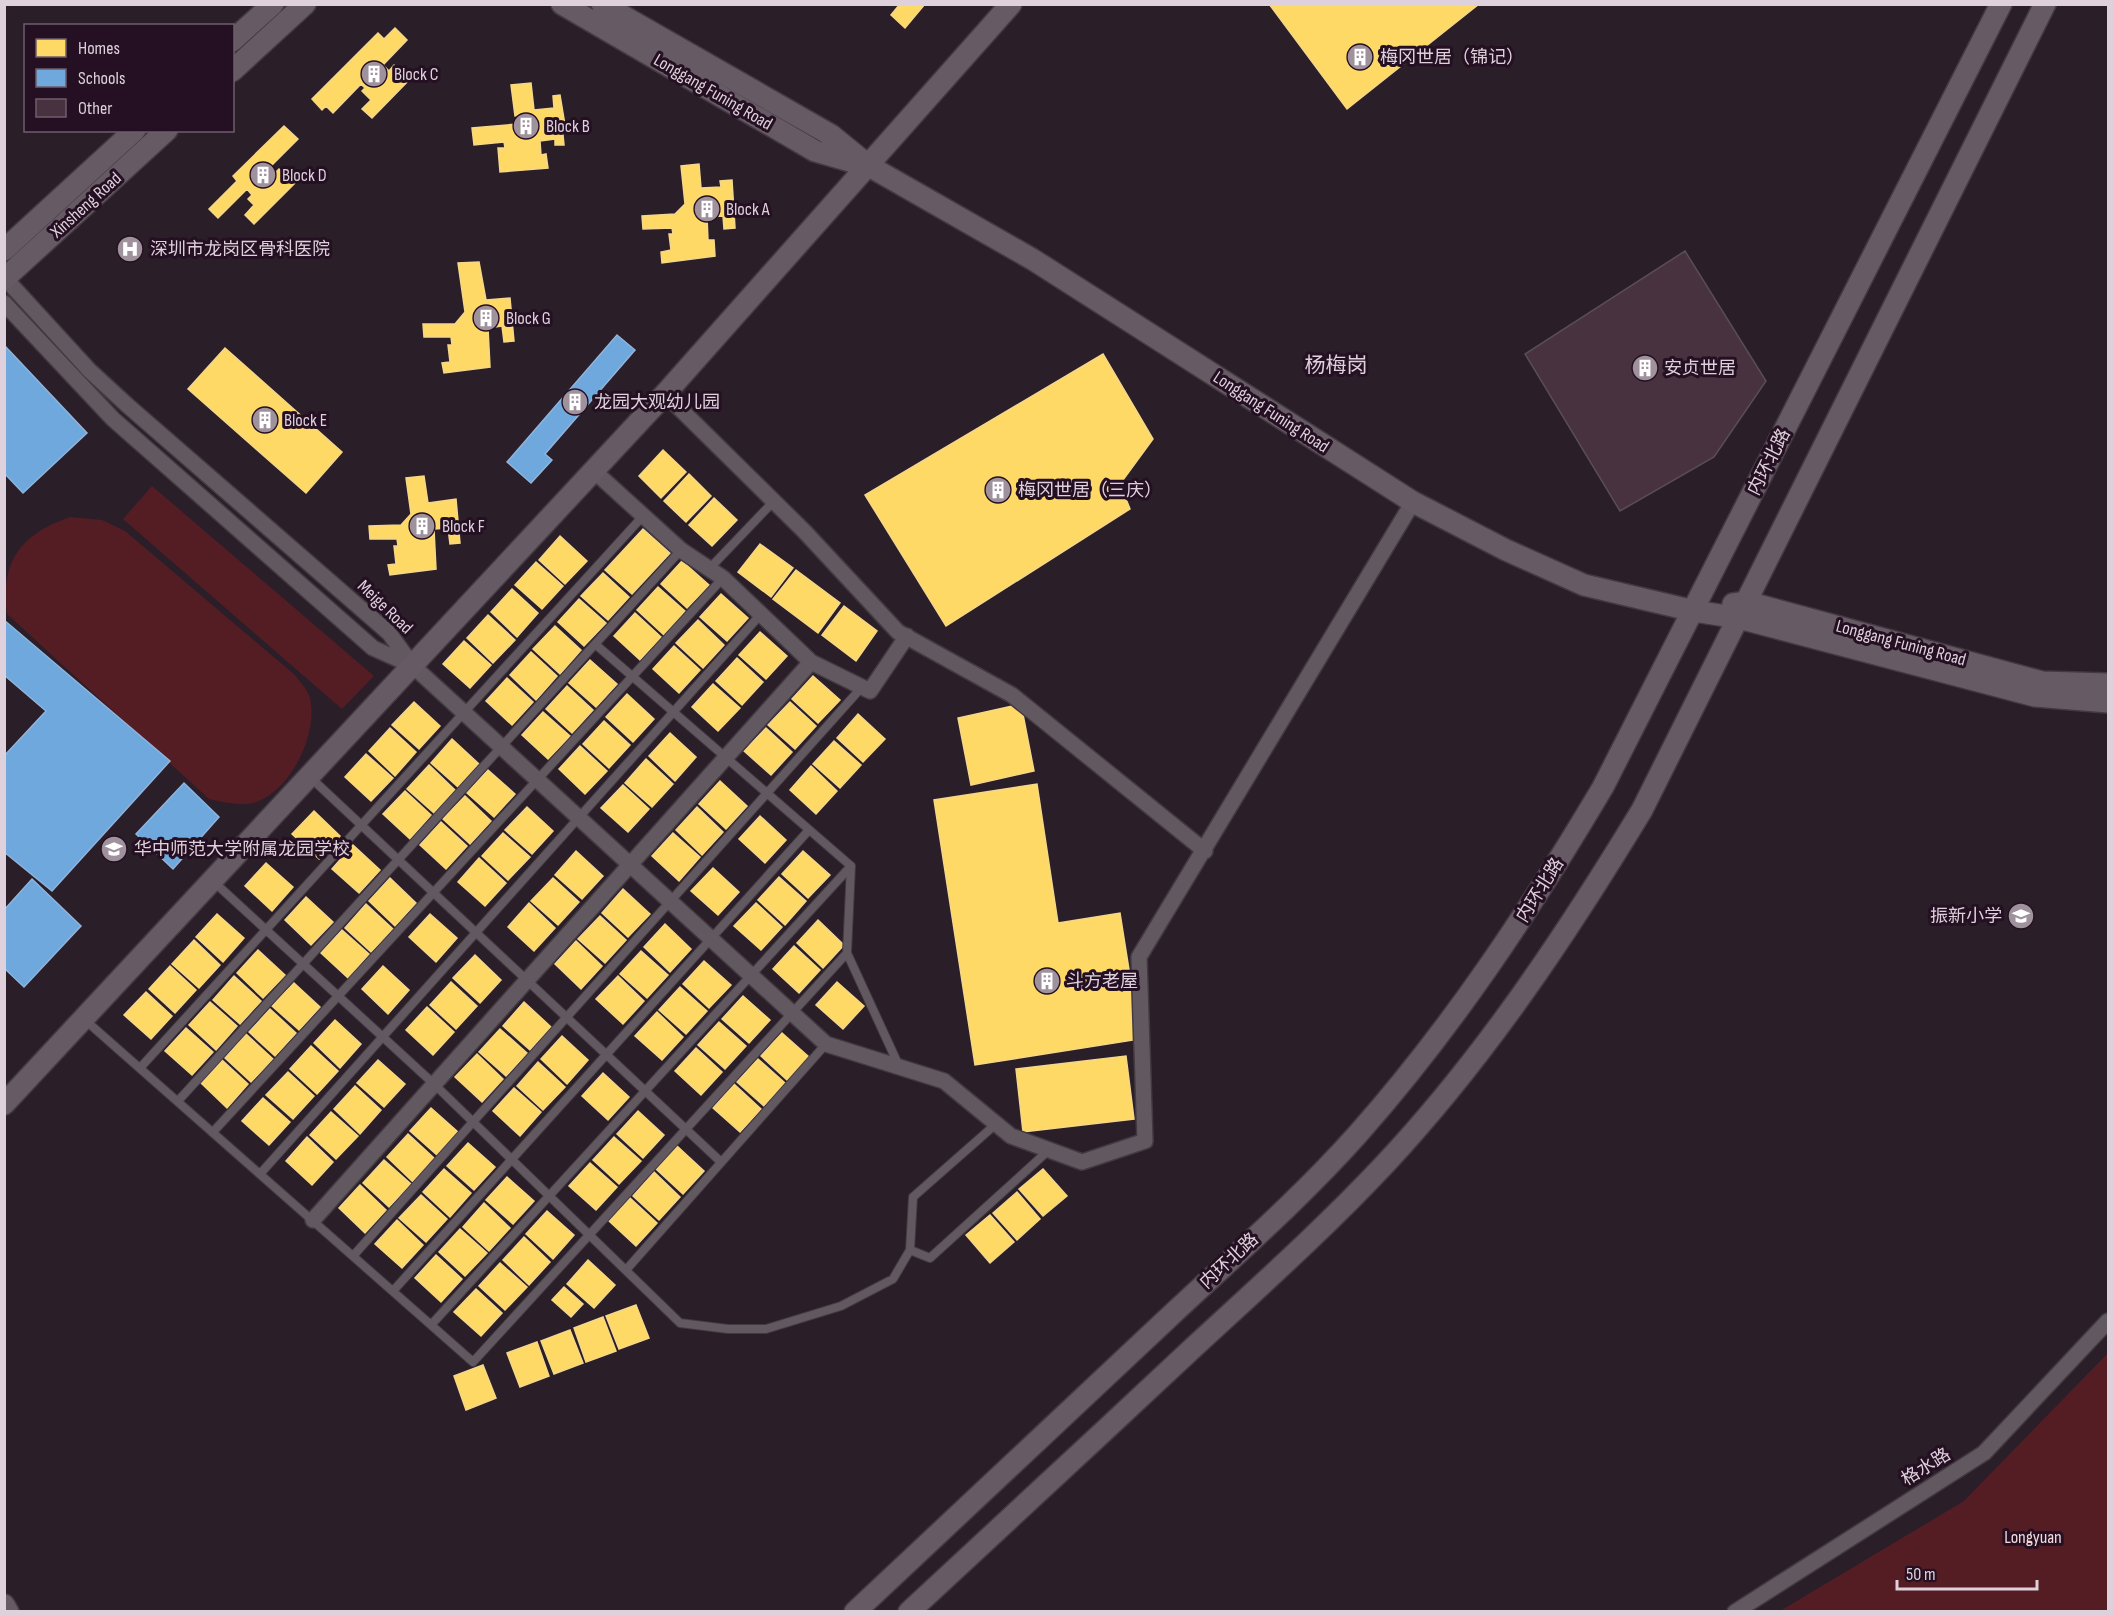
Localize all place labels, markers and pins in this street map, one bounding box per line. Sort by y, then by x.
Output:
building icon: 梅冈世居（锦记） [1345,42,1375,72]
place label: 梅冈世居（锦记） [1380,47,1524,68]
building icon: Block C [359,59,389,89]
place label: Block C [394,64,439,85]
building icon: Block B [511,111,541,141]
place label: Block B [546,116,590,137]
building icon: Block D [248,160,278,190]
place label: Block D [282,165,327,186]
building icon: Block A [692,194,722,224]
place label: Block A [726,199,770,220]
hospital icon: 深圳市龙岗区骨科医院 [115,234,145,264]
place label: 深圳市龙岗区骨科医院 [150,239,330,260]
building icon: Block G [471,303,501,333]
place label: Block G [506,308,551,329]
building icon: 安贞世居 [1630,353,1660,383]
place label: 安贞世居 [1664,358,1736,379]
building icon: 龙园大观幼儿园 [560,387,590,417]
place label: 龙园大观幼儿园 [594,392,720,413]
building icon: Block E [250,405,280,435]
place label: Block E [284,410,327,431]
building icon: 梅冈世居（三庆） [983,475,1013,505]
place label: 梅冈世居（三庆） [1018,480,1162,501]
building icon: Block F [407,511,437,541]
place label: Block F [442,516,485,537]
school or university icon: 华中师范大学附属龙园学校 [99,834,129,864]
place label: 华中师范大学附属龙园学校 [134,839,350,860]
school or university icon: 振新小学 [2006,901,2036,931]
place label: 振新小学 [1930,906,2002,927]
building icon: 斗方老屋 [1032,966,1062,996]
place label: 斗方老屋 [1066,971,1138,992]

